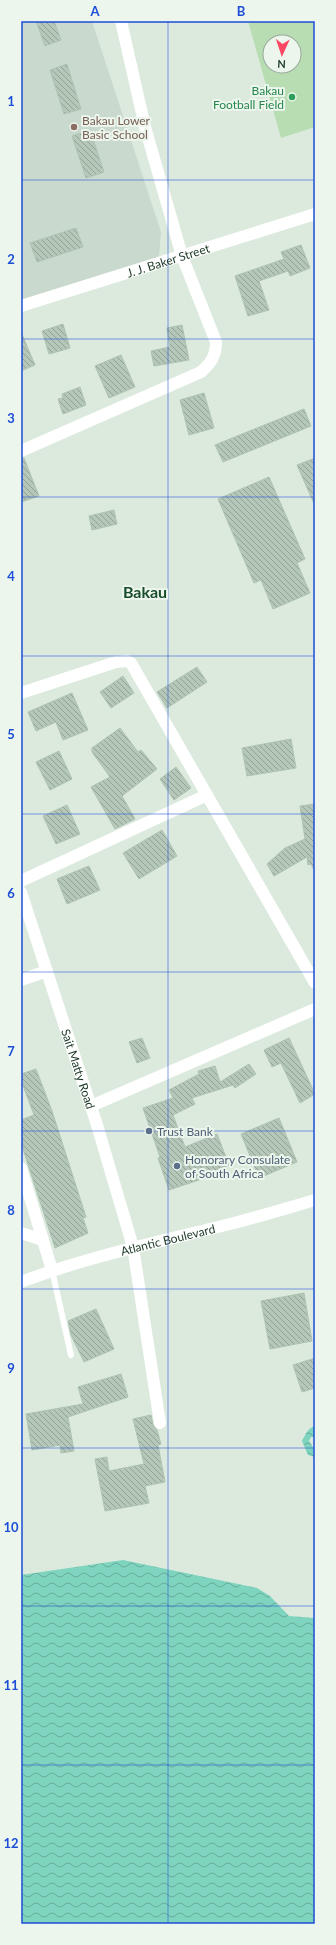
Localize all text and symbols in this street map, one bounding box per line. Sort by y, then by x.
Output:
text: A [89,3,100,19]
text: B [237,3,246,19]
north arrow [262,34,302,74]
text: N [277,58,286,71]
place label: Bakau Football Field [213,83,284,112]
marker: Bakau Football Field [287,92,297,102]
text: 1 [7,93,15,109]
place label: Bakau Lower Basic School [82,113,151,142]
marker: Bakau Lower Basic School [69,122,79,132]
street label: J. J. Baker Street [125,240,212,280]
text: 2 [7,251,15,267]
text: 3 [7,410,15,426]
text: 4 [7,568,15,584]
district label: Bakau [123,582,167,601]
text: 5 [7,726,15,742]
text: 6 [7,885,15,901]
street label: Sait Matty Road [59,1027,99,1111]
text: 7 [7,1043,15,1059]
place label: Trust Bank [157,1124,214,1139]
marker: Trust Bank [144,1126,154,1136]
place label: Honorary Consulate of South Africa [185,1152,290,1181]
marker: Honorary Consulate of South Africa [172,1161,182,1171]
text: 8 [7,1202,15,1218]
street label: Atlantic Boulevard [119,1221,217,1258]
text: 9 [7,1360,15,1376]
text: 10 [3,1519,19,1535]
text: 11 [3,1677,19,1693]
text: 12 [3,1835,19,1851]

